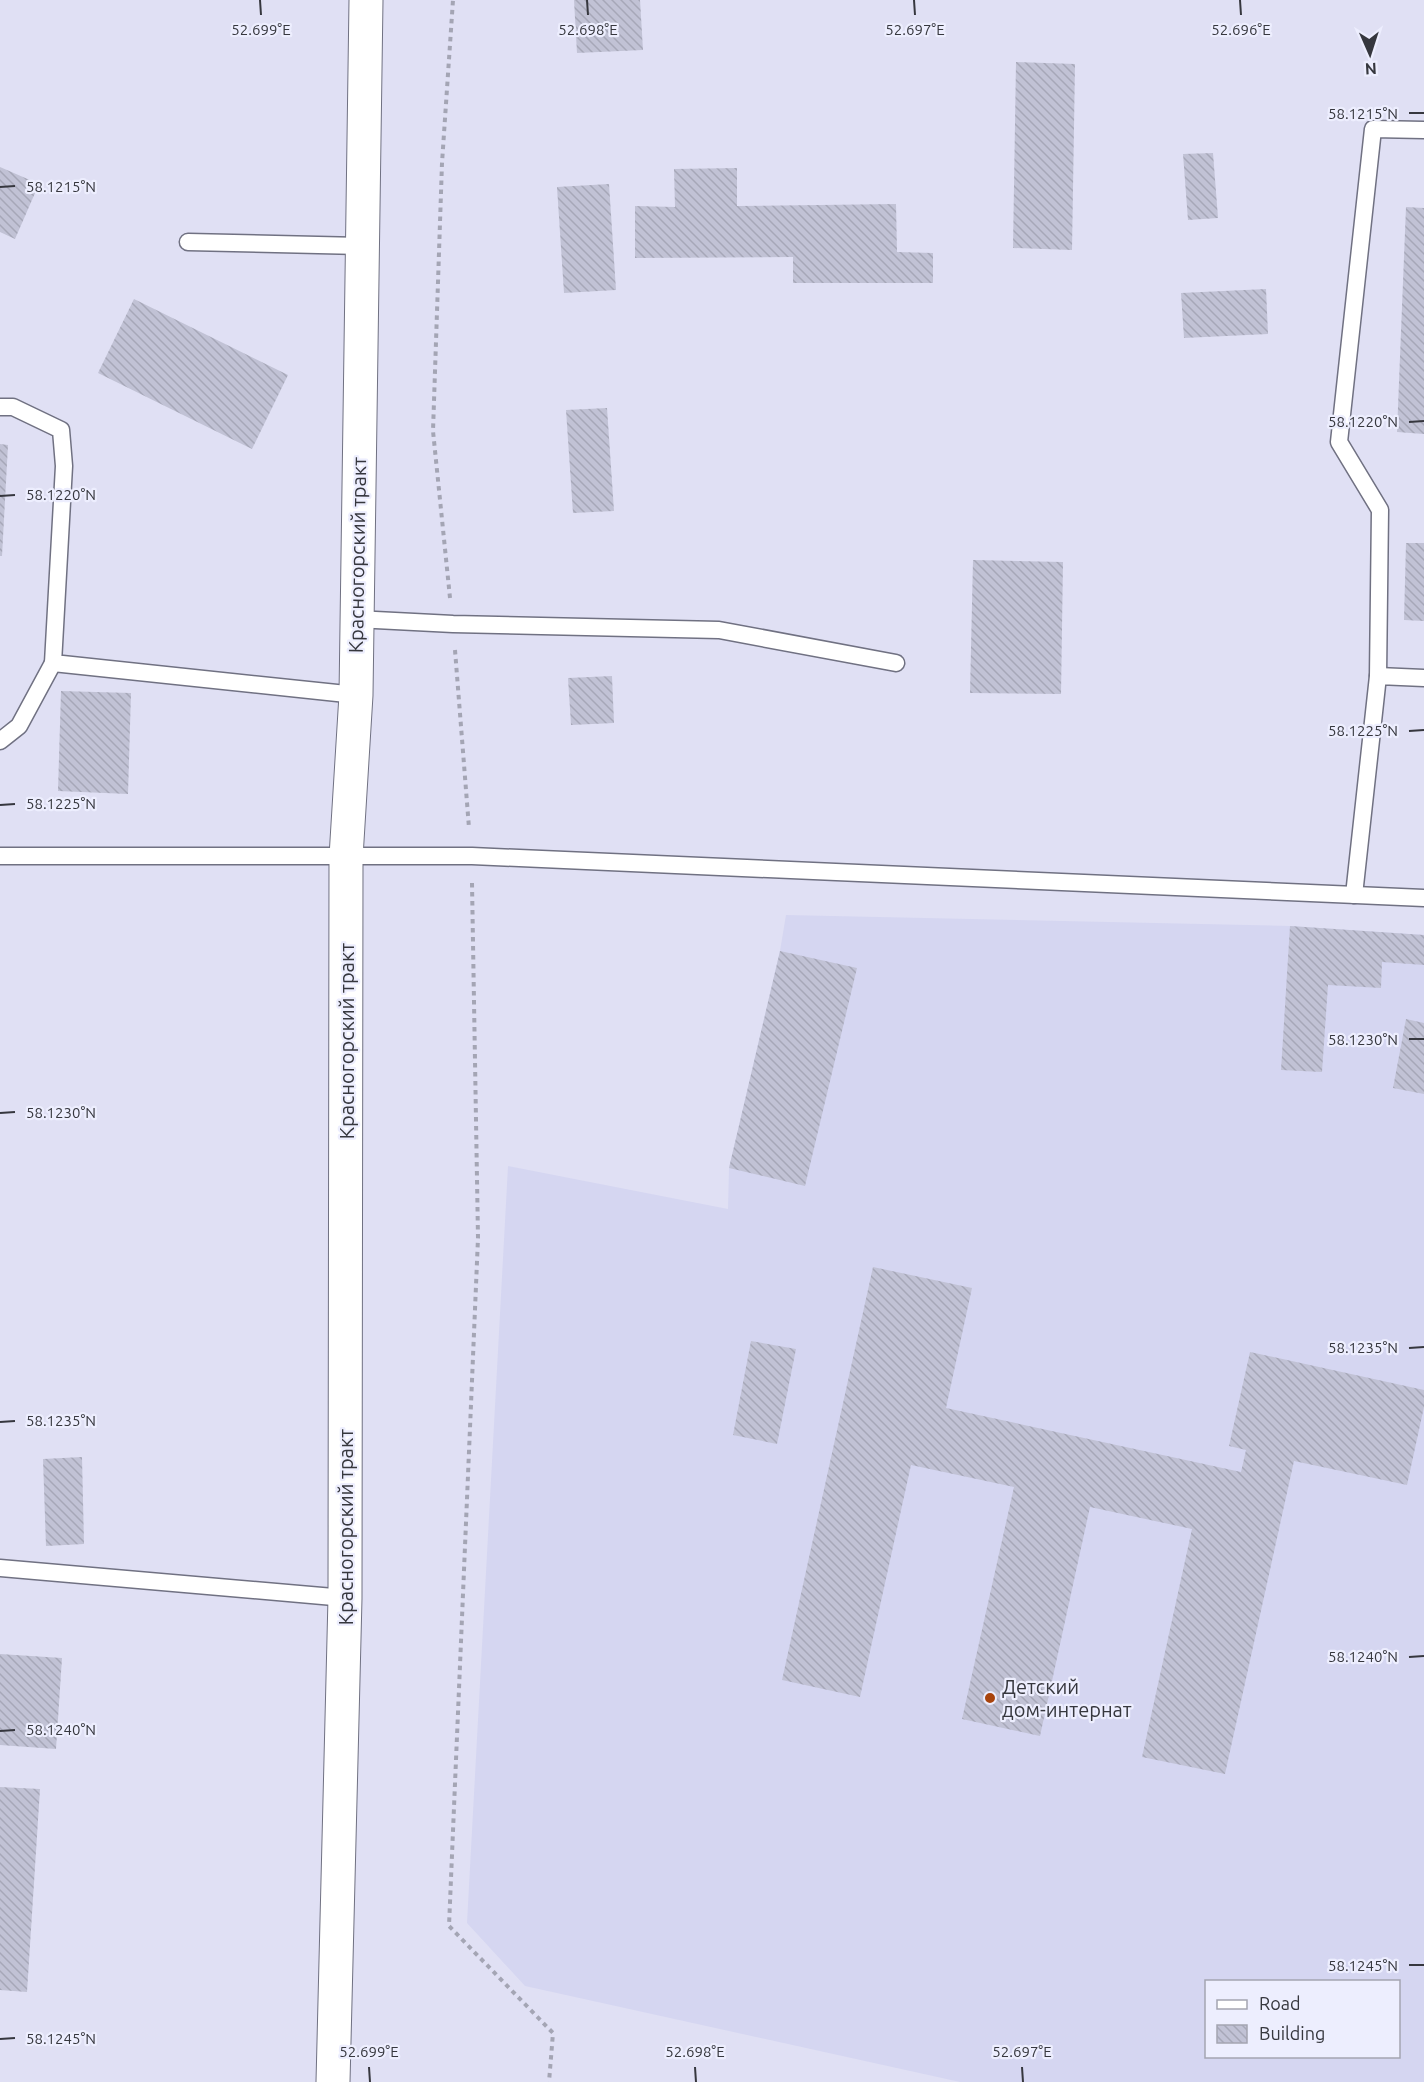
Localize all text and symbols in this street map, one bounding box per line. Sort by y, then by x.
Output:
text: 52.699°E [231,21,291,38]
text: 52.698°E [558,21,618,38]
text: 52.697°E [885,21,945,38]
text: 52.696°E [1211,21,1271,38]
north arrow [1340,24,1400,84]
text: N [1364,60,1377,78]
text: 58.1215°N [1328,105,1398,122]
text: 58.1215°N [26,178,96,195]
text: 58.1220°N [1328,413,1398,430]
street label: Красногорский тракт [344,457,370,653]
text: 58.1220°N [26,486,96,503]
text: 58.1225°N [1328,722,1398,739]
text: 58.1225°N [26,795,96,812]
street label: Красногорский тракт [335,943,358,1139]
text: 58.1230°N [1328,1031,1398,1048]
text: 58.1230°N [26,1104,96,1121]
text: 58.1235°N [1328,1339,1398,1356]
text: 58.1235°N [26,1412,96,1429]
street label: Красногорский тракт [334,1429,357,1625]
text: 58.1240°N [1328,1648,1398,1665]
place label: Детский дом-интернат [1002,1675,1132,1721]
marker: Детский дом-интернат [983,1691,997,1705]
text: 58.1240°N [26,1721,96,1738]
text: 58.1245°N [1328,1957,1398,1974]
legend [1205,1980,1400,2058]
text: Road [1259,1993,1301,2013]
text: Building [1259,2023,1325,2043]
text: 58.1245°N [26,2030,96,2047]
text: 52.699°E [339,2043,399,2060]
text: 52.698°E [665,2043,725,2060]
text: 52.697°E [992,2043,1052,2060]

